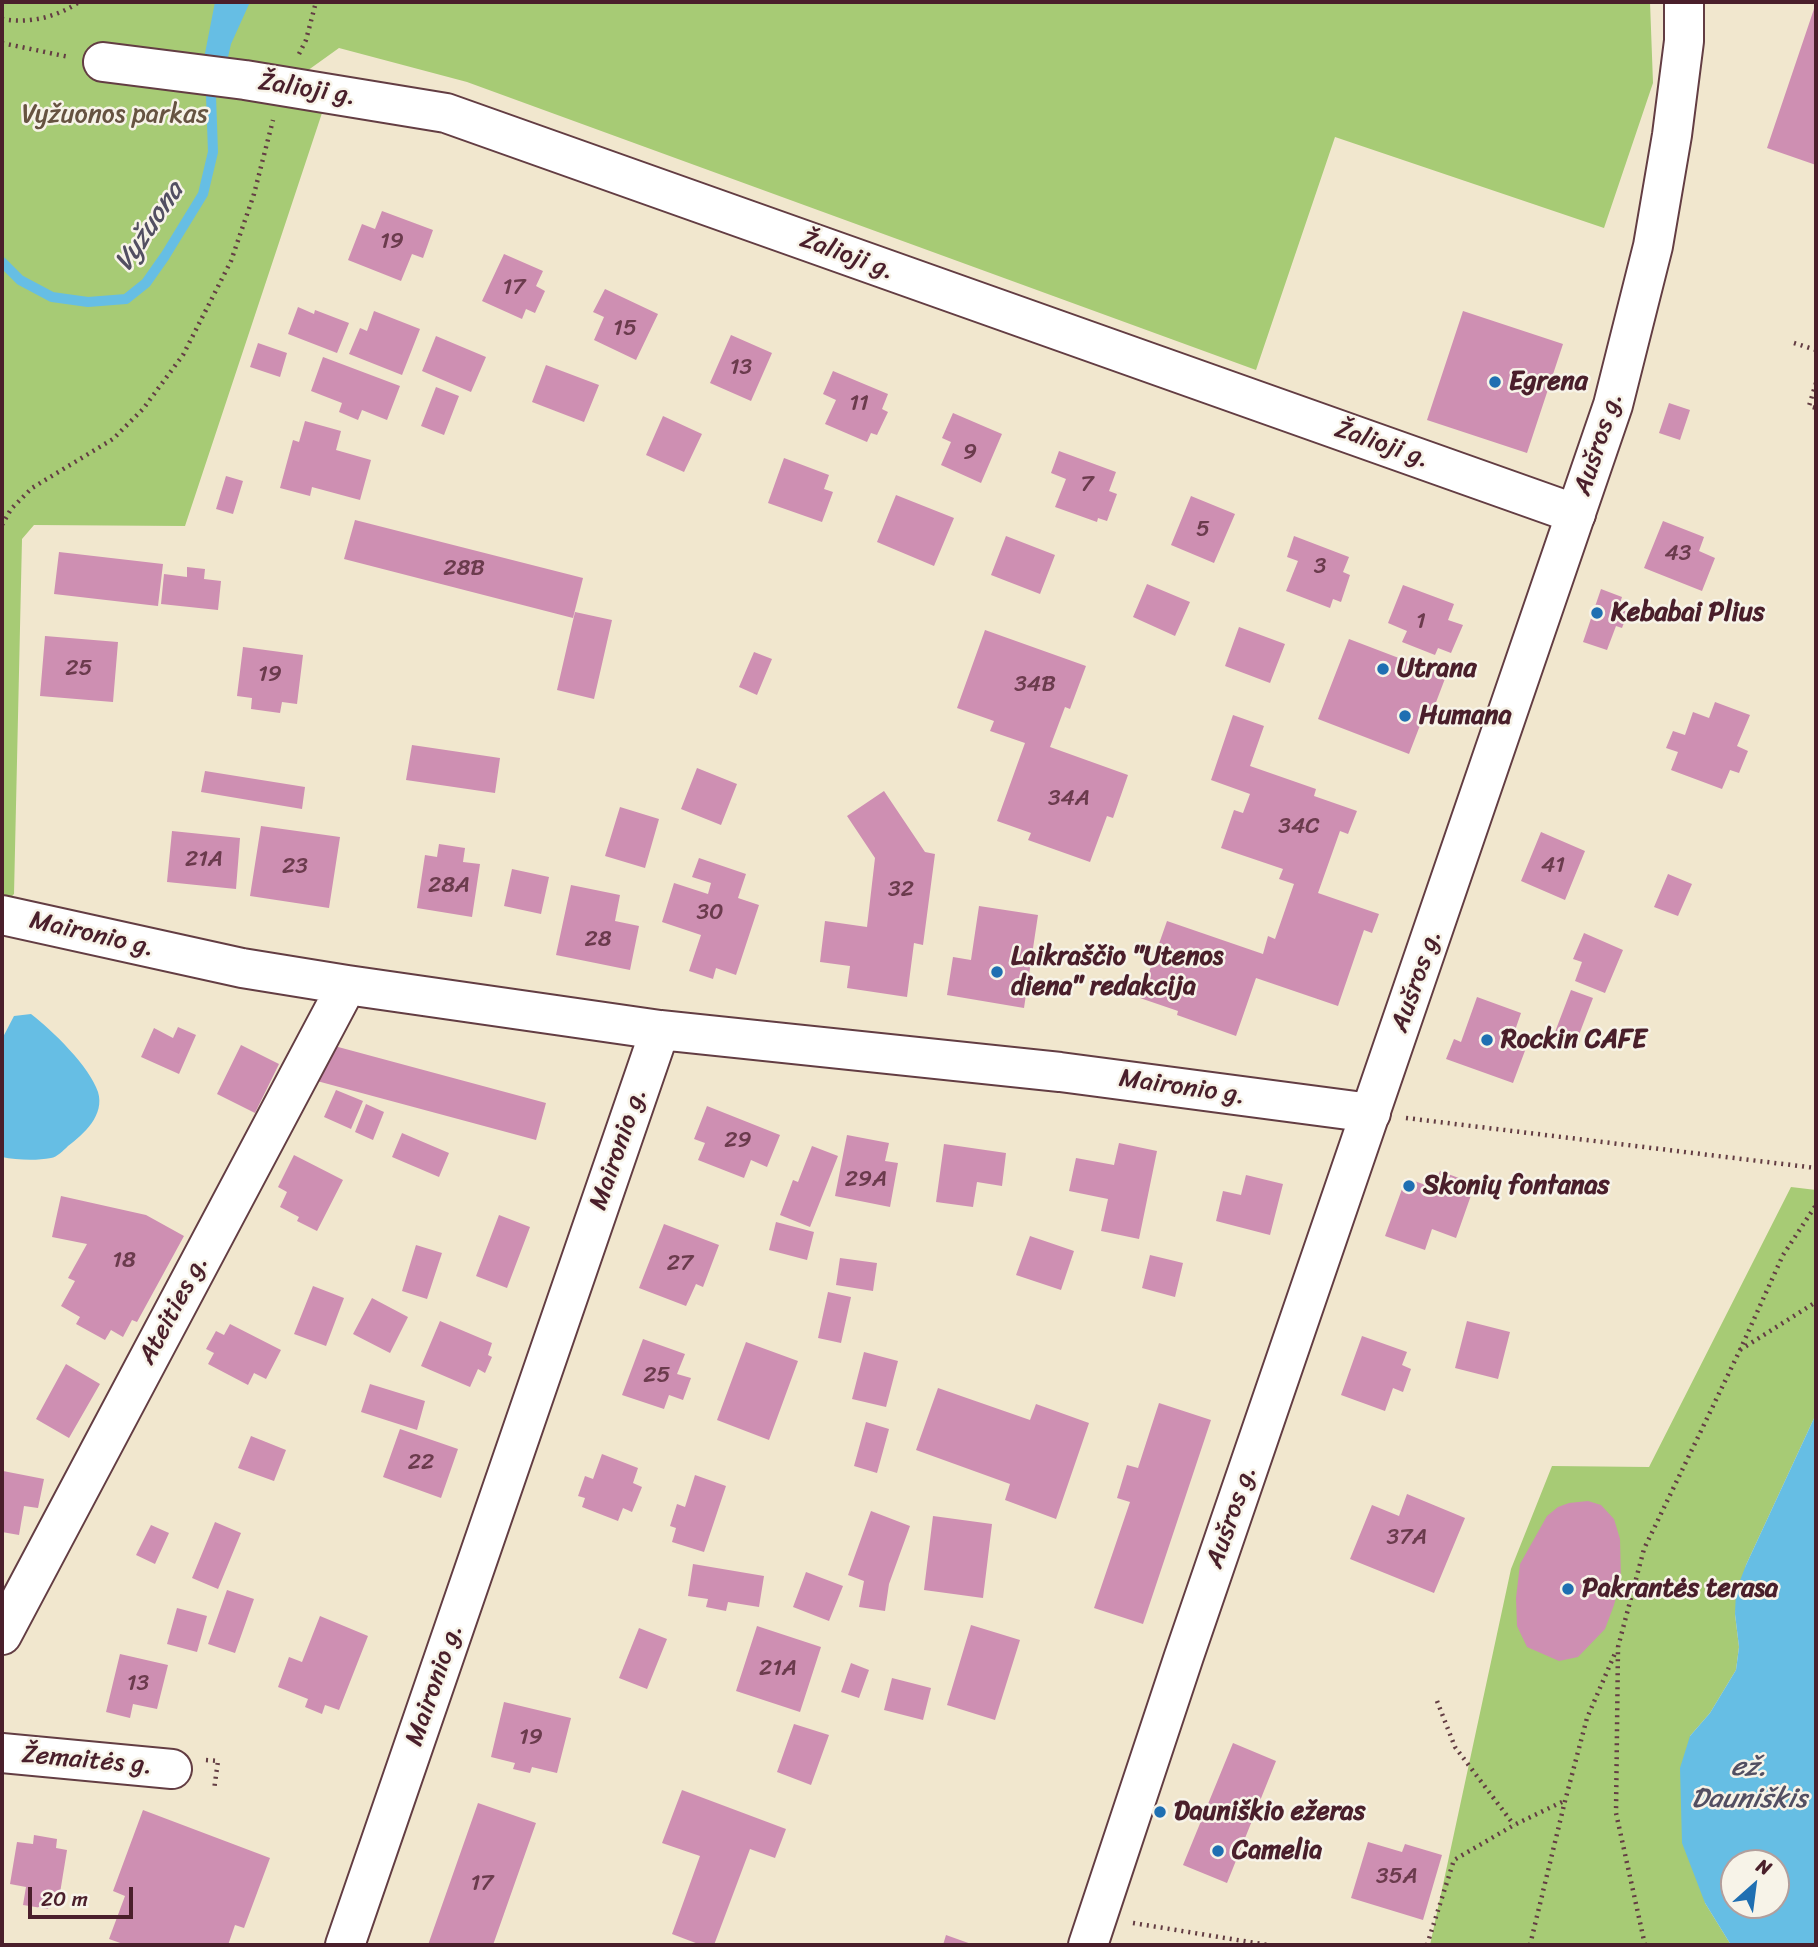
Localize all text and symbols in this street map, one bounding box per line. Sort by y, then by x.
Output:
street label: Žalioji g. [256,67,358,113]
park label: Vyžuonos parkas [22,99,208,131]
water label: Vyžuona [108,176,192,278]
street label: Žalioji g. [796,225,898,287]
house number: 19 [380,228,404,256]
house number: 17 [503,274,525,302]
house number: 15 [613,315,637,343]
house number: 13 [730,354,752,382]
place label: Egrena [1509,366,1588,398]
marker: Egrena [1487,374,1503,390]
street label: Aušros g. [1568,389,1630,499]
house number: 11 [849,390,869,418]
street label: Žalioji g. [1331,414,1433,476]
house number: 9 [963,439,977,467]
house number: 7 [1080,471,1094,499]
house number: 5 [1196,516,1210,544]
house number: 43 [1664,540,1692,568]
house number: 3 [1314,553,1326,581]
house number: 28B [443,555,485,583]
place label: Kebabai Plius [1611,597,1765,629]
marker: Kebabai Plius [1589,605,1605,621]
house number: 1 [1416,608,1426,636]
place label: Utrana [1397,653,1476,685]
house number: 25 [65,655,93,683]
house number: 19 [258,661,282,689]
marker: Utrana [1375,661,1391,677]
house number: 34B [1014,671,1056,699]
place label: Humana [1419,700,1511,732]
marker: Humana [1397,708,1413,724]
house number: 34A [1048,785,1090,813]
house number: 34C [1278,813,1320,841]
house number: 21A [185,846,223,874]
house number: 41 [1541,852,1565,880]
house number: 23 [282,853,308,881]
house number: 28A [428,872,470,900]
house number: 32 [888,876,914,904]
house number: 30 [696,899,724,927]
street label: Maironio g. [27,906,157,964]
house number: 28 [584,926,612,954]
street label: Aušros g. [1385,926,1449,1036]
place label: Laikraščio "Utenos diena" redakcija [1011,941,1223,1002]
marker: Laikraščio "Utenos diena" redakcija [989,964,1005,980]
place label: Rockin CAFE [1501,1024,1647,1056]
marker: Rockin CAFE [1479,1032,1495,1048]
street label: Maironio g. [1117,1064,1247,1112]
street label: Maironio g. [584,1084,654,1214]
house number: 29 [724,1127,752,1155]
house number: 29A [845,1166,887,1194]
place label: Skonių fontanas [1423,1170,1610,1202]
marker: Skonių fontanas [1401,1178,1417,1194]
house number: 18 [112,1247,136,1275]
street label: Ateities g. [132,1250,216,1370]
house number: 27 [667,1250,693,1278]
house number: 25 [643,1362,671,1390]
house number: 22 [408,1449,434,1477]
street label: Aušros g. [1200,1462,1264,1572]
house number: 37A [1387,1524,1427,1552]
place label: Pakrantės terasa [1582,1573,1778,1605]
marker: Pakrantės terasa [1560,1581,1576,1597]
street label: Maironio g. [400,1620,470,1750]
house number: 21A [759,1655,797,1683]
house number: 13 [127,1670,149,1698]
house number: 19 [519,1724,543,1752]
street label: Žemaitės g. [20,1740,154,1782]
water label: ež. Dauniškis [1691,1751,1807,1817]
place label: Dauniškio ežeras [1174,1796,1365,1828]
marker: Dauniškio ežeras [1152,1804,1168,1820]
place label: Camelia [1232,1835,1322,1867]
marker: Camelia [1210,1843,1226,1859]
north arrow [1720,1849,1790,1919]
text: N [1751,1849,1778,1884]
house number: 35A [1376,1863,1418,1891]
house number: 17 [471,1870,493,1898]
scale bar [32,1874,136,1918]
text: 20 m [41,1880,88,1918]

